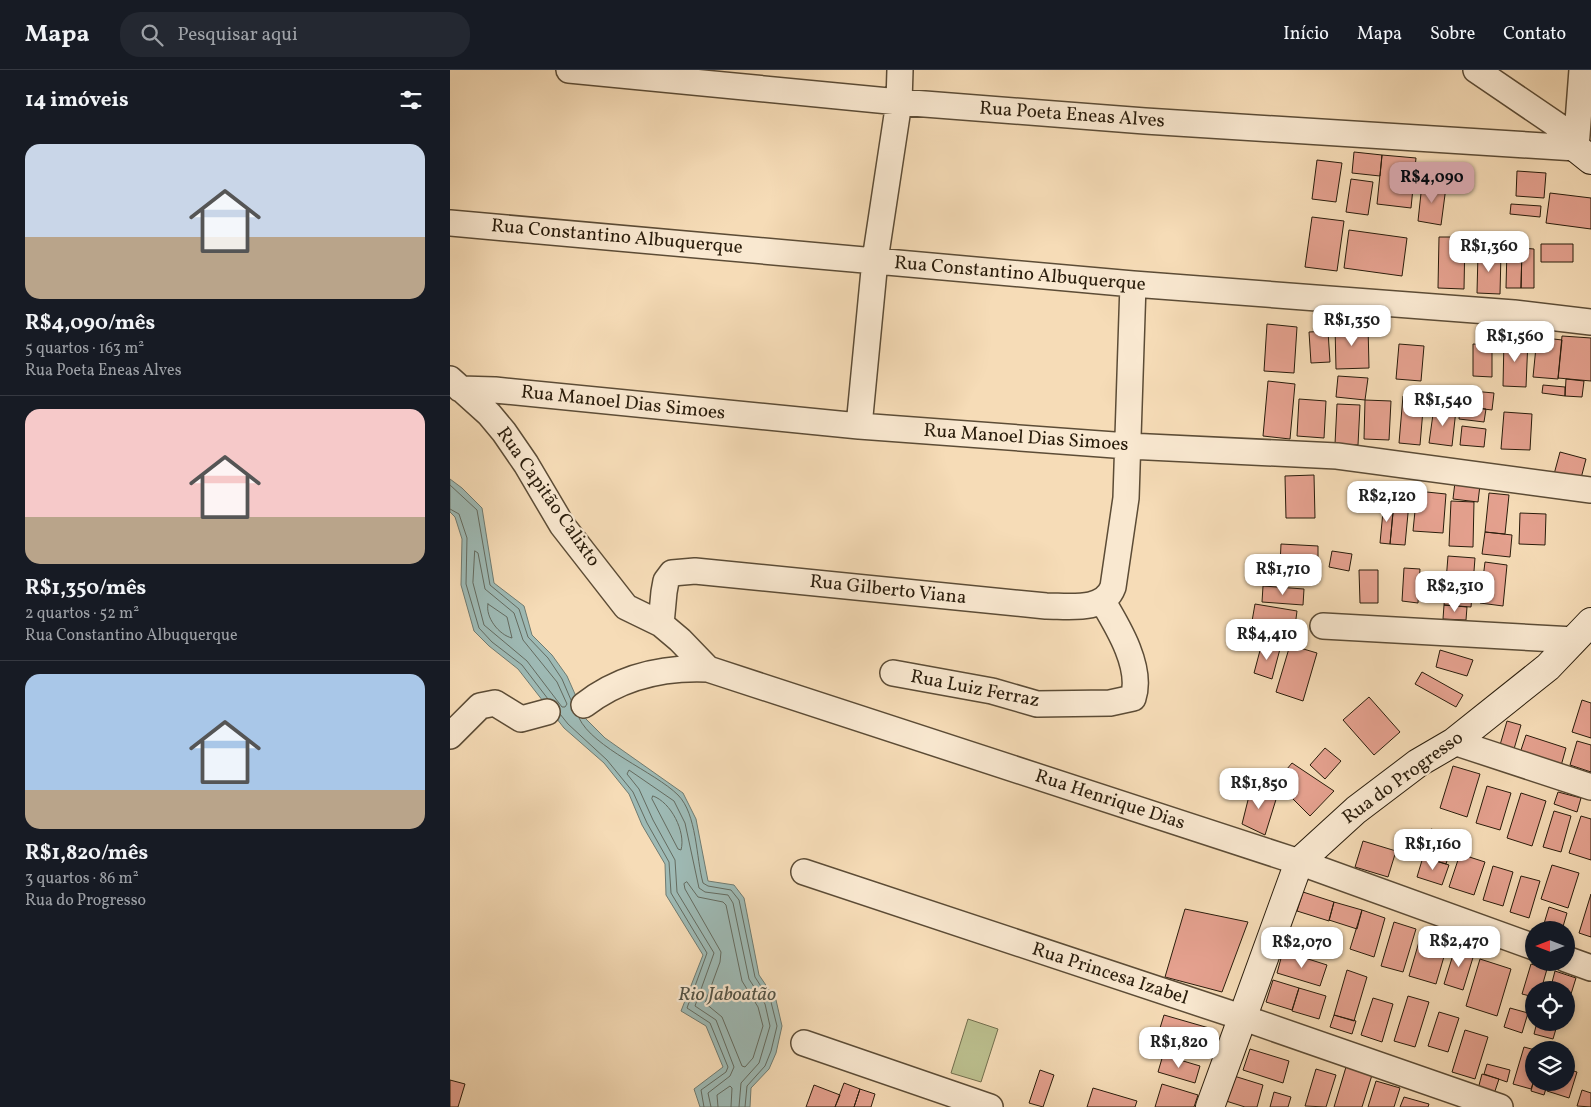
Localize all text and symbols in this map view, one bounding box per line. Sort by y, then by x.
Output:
search box [120,12,470,57]
text: Mapa [25,18,90,52]
icon: search [138,21,166,49]
text: Pesquisar aqui [178,22,298,48]
text: Início [1283,22,1329,47]
text: Mapa [1357,22,1402,47]
text: Sobre [1430,22,1475,47]
text: Contato [1503,22,1566,47]
text: 14 imóveis [25,86,129,115]
icon: filters [397,86,425,114]
street label: Rua Poeta Eneas Alves [978,96,1166,134]
pin: R$4,090 [1386,162,1478,204]
text: R$4,090 [1400,167,1464,189]
icon: home [180,176,270,266]
street label: Rua Constantino Albuquerque [490,213,744,261]
pin: R$1,360 [1443,230,1535,273]
text: R$1,360 [1460,236,1518,258]
street label: Rua Constantino Albuquerque [893,250,1147,298]
pin: R$1,350 [1306,304,1398,347]
text: R$4,090/mês [25,309,155,338]
text: R$1,350 [1324,310,1380,332]
pin: R$1,560 [1469,320,1561,363]
text: R$1,560 [1486,326,1544,348]
text: 5 quartos · 163 m² [25,338,144,360]
text: Rua Poeta Eneas Alves [25,360,182,382]
street label: Rua Manoel Dias Simoes [520,379,726,427]
pin: R$1,540 [1397,384,1489,427]
text: R$1,540 [1414,390,1472,412]
street label: Rua Manoel Dias Simoes [923,418,1129,458]
street label: Rua Capitão Calixto [490,422,606,572]
icon: home [180,442,270,532]
pin: R$2,120 [1341,480,1433,523]
text: R$2,120 [1358,486,1416,508]
pin: R$1,710 [1237,554,1329,596]
text: R$1,710 [1256,559,1310,581]
street label: Rua Gilberto Viana [808,569,968,611]
pin: R$2,310 [1409,570,1501,613]
text: R$1,350/mês [25,574,146,603]
text: R$2,310 [1426,576,1484,598]
text: 2 quartos · 52 m² [25,603,139,625]
pin: R$4,410 [1221,618,1313,661]
text: R$4,410 [1237,624,1297,646]
text: Rua Constantino Albuquerque [25,625,238,647]
street label: Rua Luiz Ferraz [908,664,1042,714]
icon: home [180,707,270,797]
street label: Rua do Progresso [1337,725,1469,831]
street label: Rua Henrique Dias [1032,763,1188,837]
pin: R$1,850 [1213,768,1305,810]
text: R$1,850 [1230,773,1288,795]
pin: R$1,160 [1387,828,1479,871]
text: R$1,160 [1405,834,1461,856]
text: R$1,820/mês [25,839,148,868]
text: 3 quartos · 86 m² [25,868,139,890]
text: Rua do Progresso [25,890,146,912]
north arrow [1525,921,1575,971]
map controls [1525,921,1575,1091]
pin: R$2,070 [1256,926,1348,969]
pin: R$2,470 [1413,926,1505,968]
text: R$2,470 [1429,931,1489,953]
text: R$2,070 [1272,932,1332,954]
street label: Rua Princesa Izabel [1029,936,1192,1012]
water label: Rio Jaboatão [678,981,776,1009]
button: locate [1525,981,1575,1031]
pin: R$1,820 [1133,1026,1225,1069]
text: R$1,820 [1150,1032,1208,1054]
button: layers [1525,1041,1575,1091]

